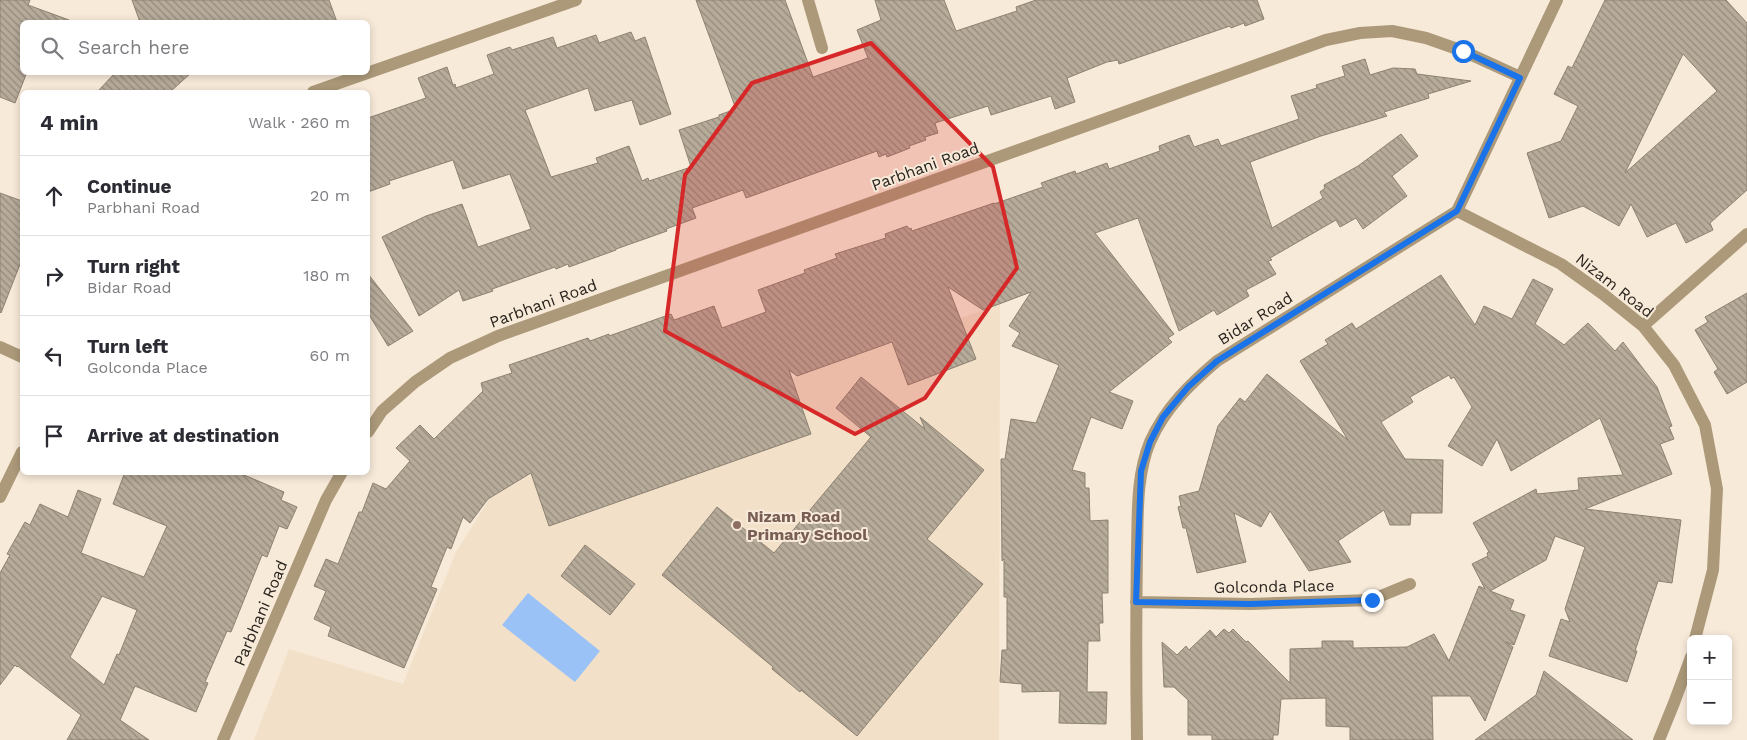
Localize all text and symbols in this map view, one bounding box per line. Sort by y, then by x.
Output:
search box [20,20,370,75]
icon: search [38,34,66,62]
text: Search here [78,36,189,59]
route start [1452,40,1475,63]
text: 4 min [40,110,98,135]
text: Walk · 260 m [248,113,350,132]
street label: Parbhani Road [869,138,982,195]
text: Continue [87,175,171,198]
icon: ahead [40,182,68,210]
text: 20 m [310,186,350,205]
text: Parbhani Road [87,198,200,217]
street label: Nizam Road [1572,249,1657,322]
text: Turn right [87,255,180,278]
icon: right [40,262,68,290]
text: 180 m [303,266,350,285]
street label: Parbhani Road [487,275,600,332]
text: Bidar Road [87,278,171,297]
street label: Bidar Road [1214,288,1296,349]
text: Turn left [87,335,168,358]
icon: left [40,342,68,370]
text: 60 m [310,346,350,365]
text: Golconda Place [87,358,208,377]
icon: arrive [40,422,68,450]
text: Arrive at destination [87,424,279,447]
place label: Nizam Road Primary School [747,507,868,544]
marker: Nizam Road Primary School [731,519,743,531]
street label: Parbhani Road [230,557,291,669]
street label: Golconda Place [1214,576,1334,597]
route end [1361,589,1384,612]
map controls [1687,635,1732,725]
button: + [1687,635,1732,680]
button: − [1687,680,1732,725]

